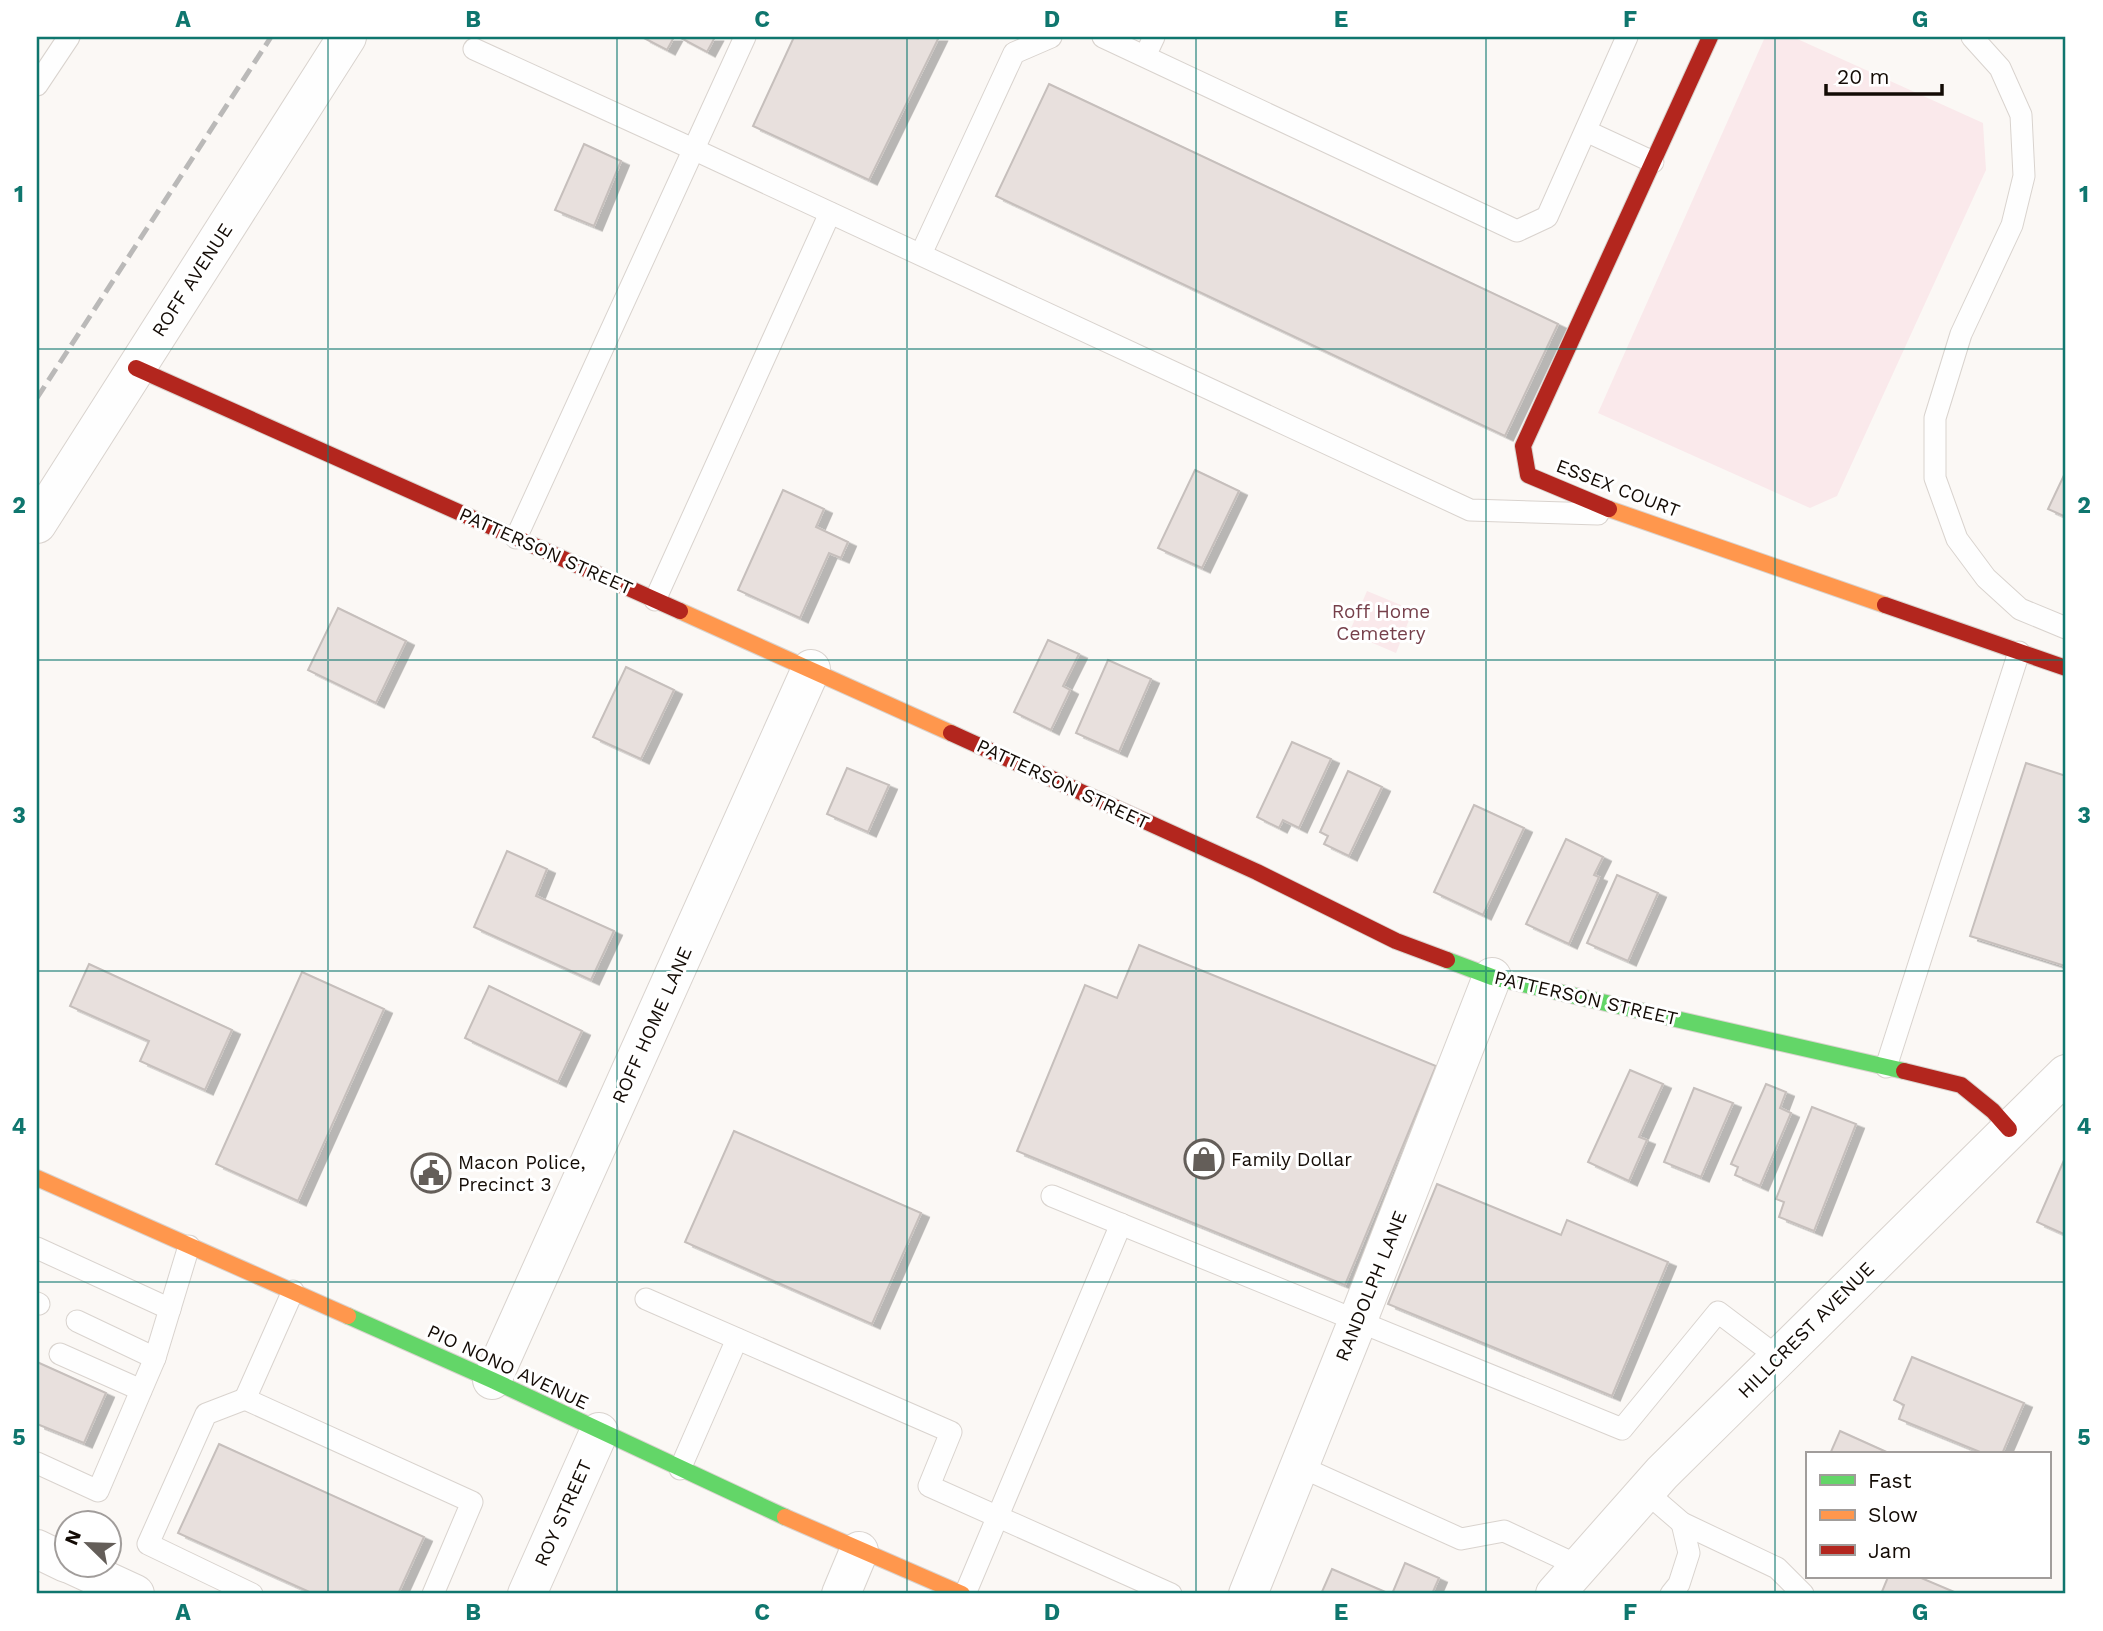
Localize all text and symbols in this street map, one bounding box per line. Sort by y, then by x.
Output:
text: A [175,6,191,33]
text: B [465,6,481,33]
text: C [754,6,770,33]
text: D [1044,6,1060,33]
text: E [1334,6,1348,33]
text: F [1623,6,1637,33]
text: G [1912,6,1928,33]
scale bar [1826,52,1942,96]
text: 20 m [1837,64,1889,89]
text: 1 [14,181,24,208]
text: 1 [2079,181,2089,208]
street label: ROFF AVENUE [147,219,237,341]
street label: ESSEX COURT [1553,454,1683,522]
text: 2 [12,492,26,519]
text: 2 [2077,492,2091,519]
street label: PATTERSON STREET [456,502,636,600]
park label: Roff Home Cemetery [1332,600,1430,645]
street label: PATTERSON STREET [973,734,1153,834]
text: 3 [12,802,26,829]
text: 3 [2077,802,2091,829]
street label: ROFF HOME LANE [607,943,697,1107]
street label: PATTERSON STREET [1492,966,1680,1030]
text: 4 [12,1113,27,1140]
text: 4 [2077,1113,2092,1140]
shop icon: Family Dollar [1183,1138,1225,1180]
place label: Family Dollar [1231,1148,1352,1171]
place label: Macon Police, Precinct 3 [458,1151,586,1196]
public building icon: Macon Police, Precinct 3 [410,1152,452,1194]
street label: RANDOLPH LANE [1330,1207,1412,1365]
street label: HILLCREST AVENUE [1733,1257,1879,1403]
street label: PIO NONO AVENUE [424,1320,592,1414]
text: 5 [12,1424,26,1451]
text: 5 [2077,1424,2091,1451]
legend [1806,1452,2050,1578]
street label: ROY STREET [529,1456,597,1570]
text: Fast [1868,1468,1912,1493]
text: Slow [1868,1502,1918,1527]
north arrow [52,1508,122,1578]
text: N [59,1527,86,1549]
text: Jam [1868,1538,1911,1563]
text: A [175,1599,191,1626]
text: B [465,1599,481,1626]
text: C [754,1599,770,1626]
text: D [1044,1599,1060,1626]
text: E [1334,1599,1348,1626]
text: F [1623,1599,1637,1626]
text: G [1912,1599,1928,1626]

